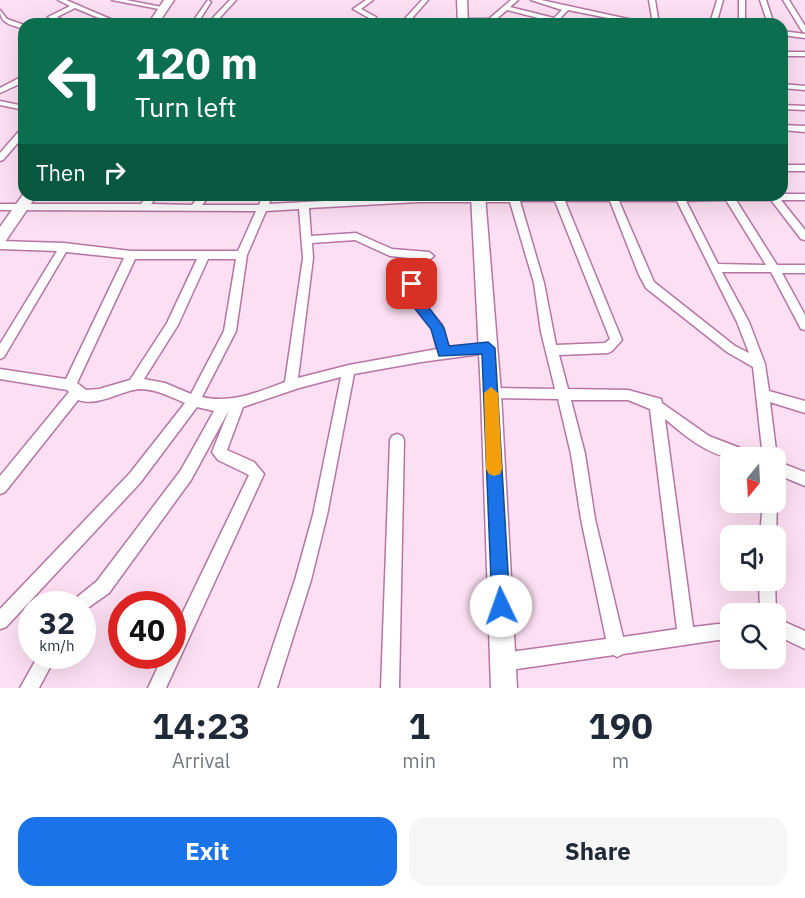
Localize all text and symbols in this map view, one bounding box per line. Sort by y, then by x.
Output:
text: 120 m [135,36,258,91]
icon: left [36,42,114,120]
text: Turn left [135,89,236,124]
icon: right [98,156,131,189]
text: Then [36,158,86,187]
pin [386,258,437,309]
icon: arrive [395,267,428,300]
north arrow [720,447,786,513]
map controls [720,447,786,669]
button: sound [720,525,786,591]
position arrow [469,574,533,638]
speed limit sign: 40 [108,591,186,669]
text: 32 [39,603,75,642]
button: search [720,603,786,669]
text: km/h [39,636,75,655]
text: 14:23 [152,702,250,749]
text: 1 [408,702,430,749]
text: 190 [588,702,653,749]
text: Arrival [172,747,230,774]
text: min [402,747,436,774]
text: m [612,747,629,774]
button: Exit [18,817,397,886]
button: Share [409,817,787,886]

